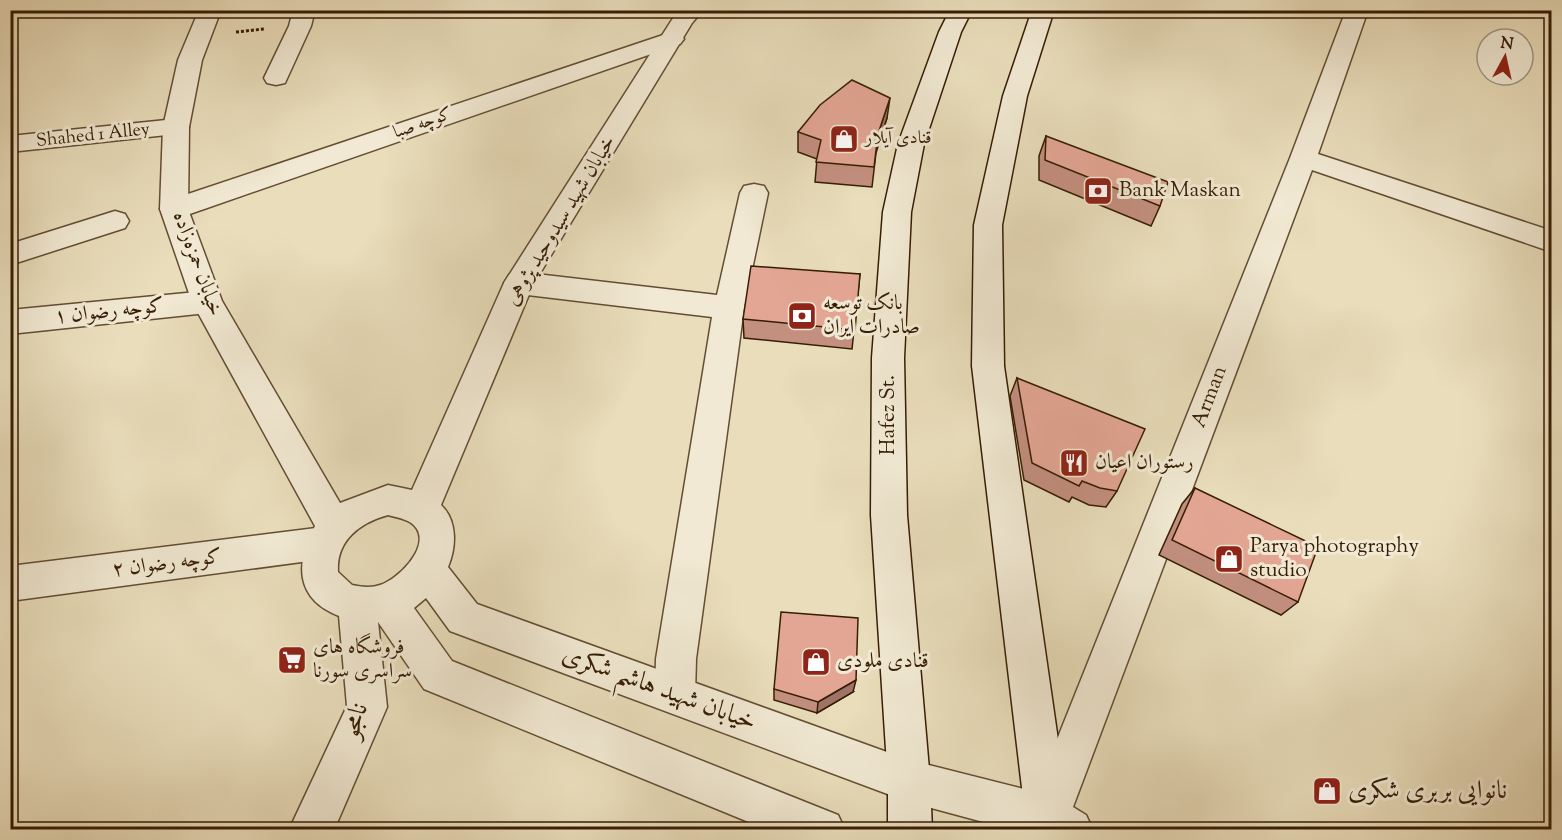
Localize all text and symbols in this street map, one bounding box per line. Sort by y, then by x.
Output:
north arrow [1475,27,1535,87]
text: N [1499,32,1515,57]
street label: کوچه صبا [390,102,456,146]
street label: Shahed 1 Alley [35,117,151,155]
shop icon: قنادی آیلار [828,123,860,155]
place label: قنادی آیلار [863,126,931,152]
street label: خیابان شهید سیدوحید پژوهی [498,130,624,312]
bank icon: Bank Maskan [1082,175,1114,207]
place label: Bank Maskan [1119,176,1241,206]
street label: خیابان حمزه‌زاده [164,207,230,321]
place label: بانک توسعه صادرات ایران [823,289,920,343]
street label: کوچه رضوان ۱ [53,291,165,333]
bank icon: بانک توسعه صادرات ایران [786,300,818,332]
street label: Arman [1185,362,1235,432]
street label: Hafez St. [874,375,904,455]
restaurant icon: رستوران اعیان [1058,447,1090,479]
place label: رستوران اعیان [1095,448,1194,478]
place label: Parya photography studio [1250,532,1419,586]
street label: کوچه رضوان ۲ [111,542,223,586]
shop icon: Parya photography studio [1213,543,1245,575]
place label: فروشگاه های سراسری سورنا [313,633,412,687]
street label: خیابان شهید هاشم شکری [555,637,761,746]
supermarket icon: فروشگاه های سراسری سورنا [276,644,308,676]
shop icon: قنادی ملودی [800,646,832,678]
place label: قنادی ملودی [837,647,929,677]
street label: نامجو [332,698,379,747]
place label: نانوایی بربری شکری [1348,773,1507,810]
shop icon: نانوایی بربری شکری [1311,775,1343,807]

